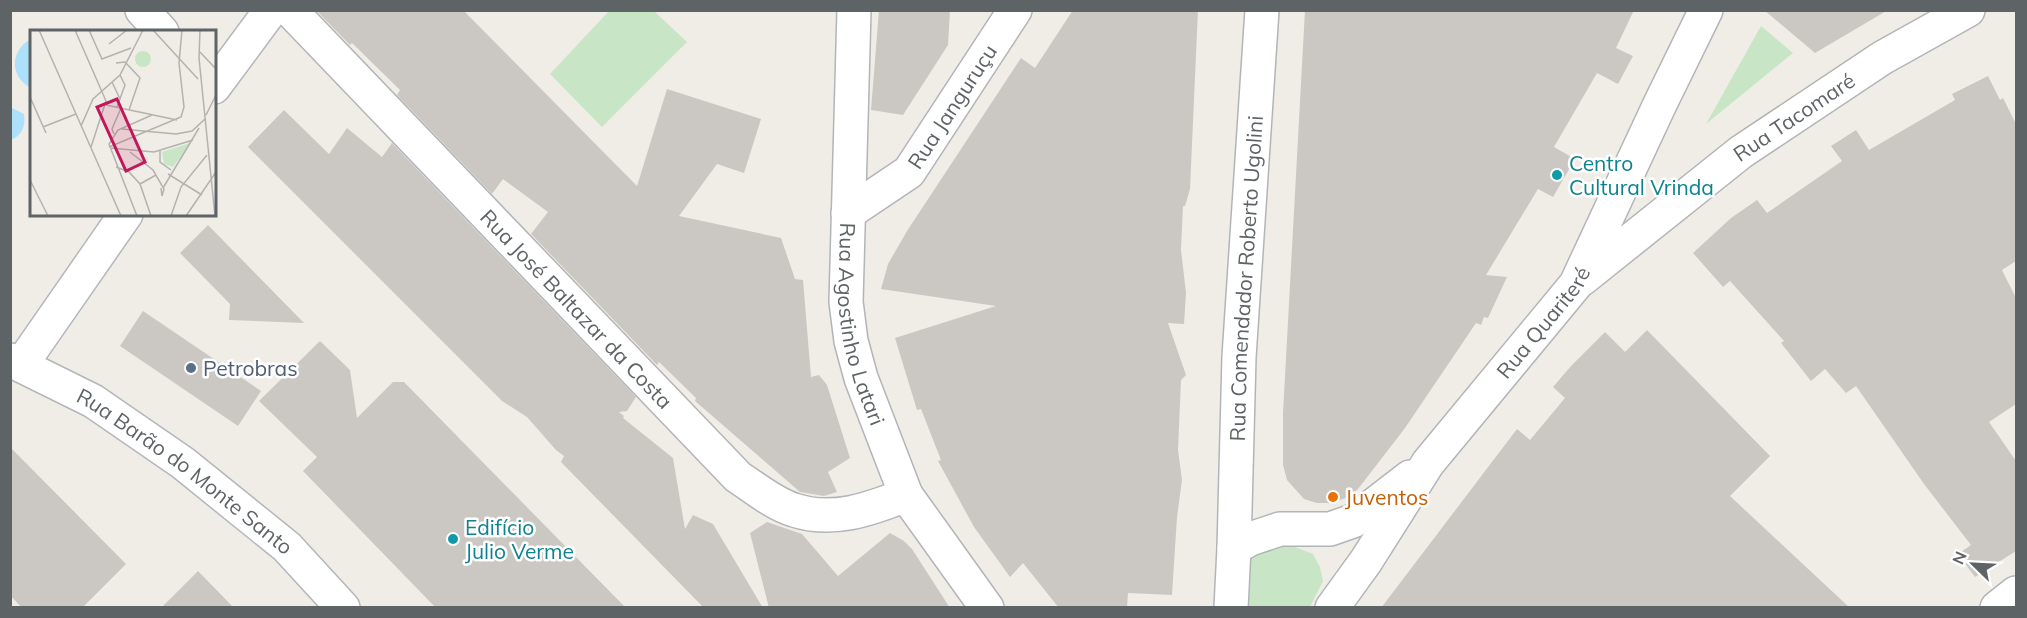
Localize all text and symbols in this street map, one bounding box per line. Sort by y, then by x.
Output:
inset map [30,30,216,216]
street label: Rua Janguruçu [902,39,1002,174]
street label: Rua Tacomaré [1728,67,1860,167]
street label: Rua Comendador Roberto Ugolini [1224,115,1268,442]
place label: Centro Cultural Vrinda [1569,150,1714,200]
marker: Centro Cultural Vrinda [1550,168,1564,182]
street label: Rua José Baltazar da Costa [475,204,678,414]
street label: Rua Agostinho Latari [833,222,891,429]
street label: Rua Quariteré [1491,262,1595,383]
place label: Petrobras [203,355,298,381]
marker: Petrobras [184,361,198,375]
street label: Rua Barão do Monte Santo [73,382,298,560]
place label: Juventos [1345,484,1428,510]
marker: Juventos [1326,490,1340,504]
place label: Edifício Julio Verme [465,514,574,564]
marker: Edifício Julio Verme [446,532,460,546]
north arrow [1943,534,2003,594]
text: N [1948,548,1971,567]

